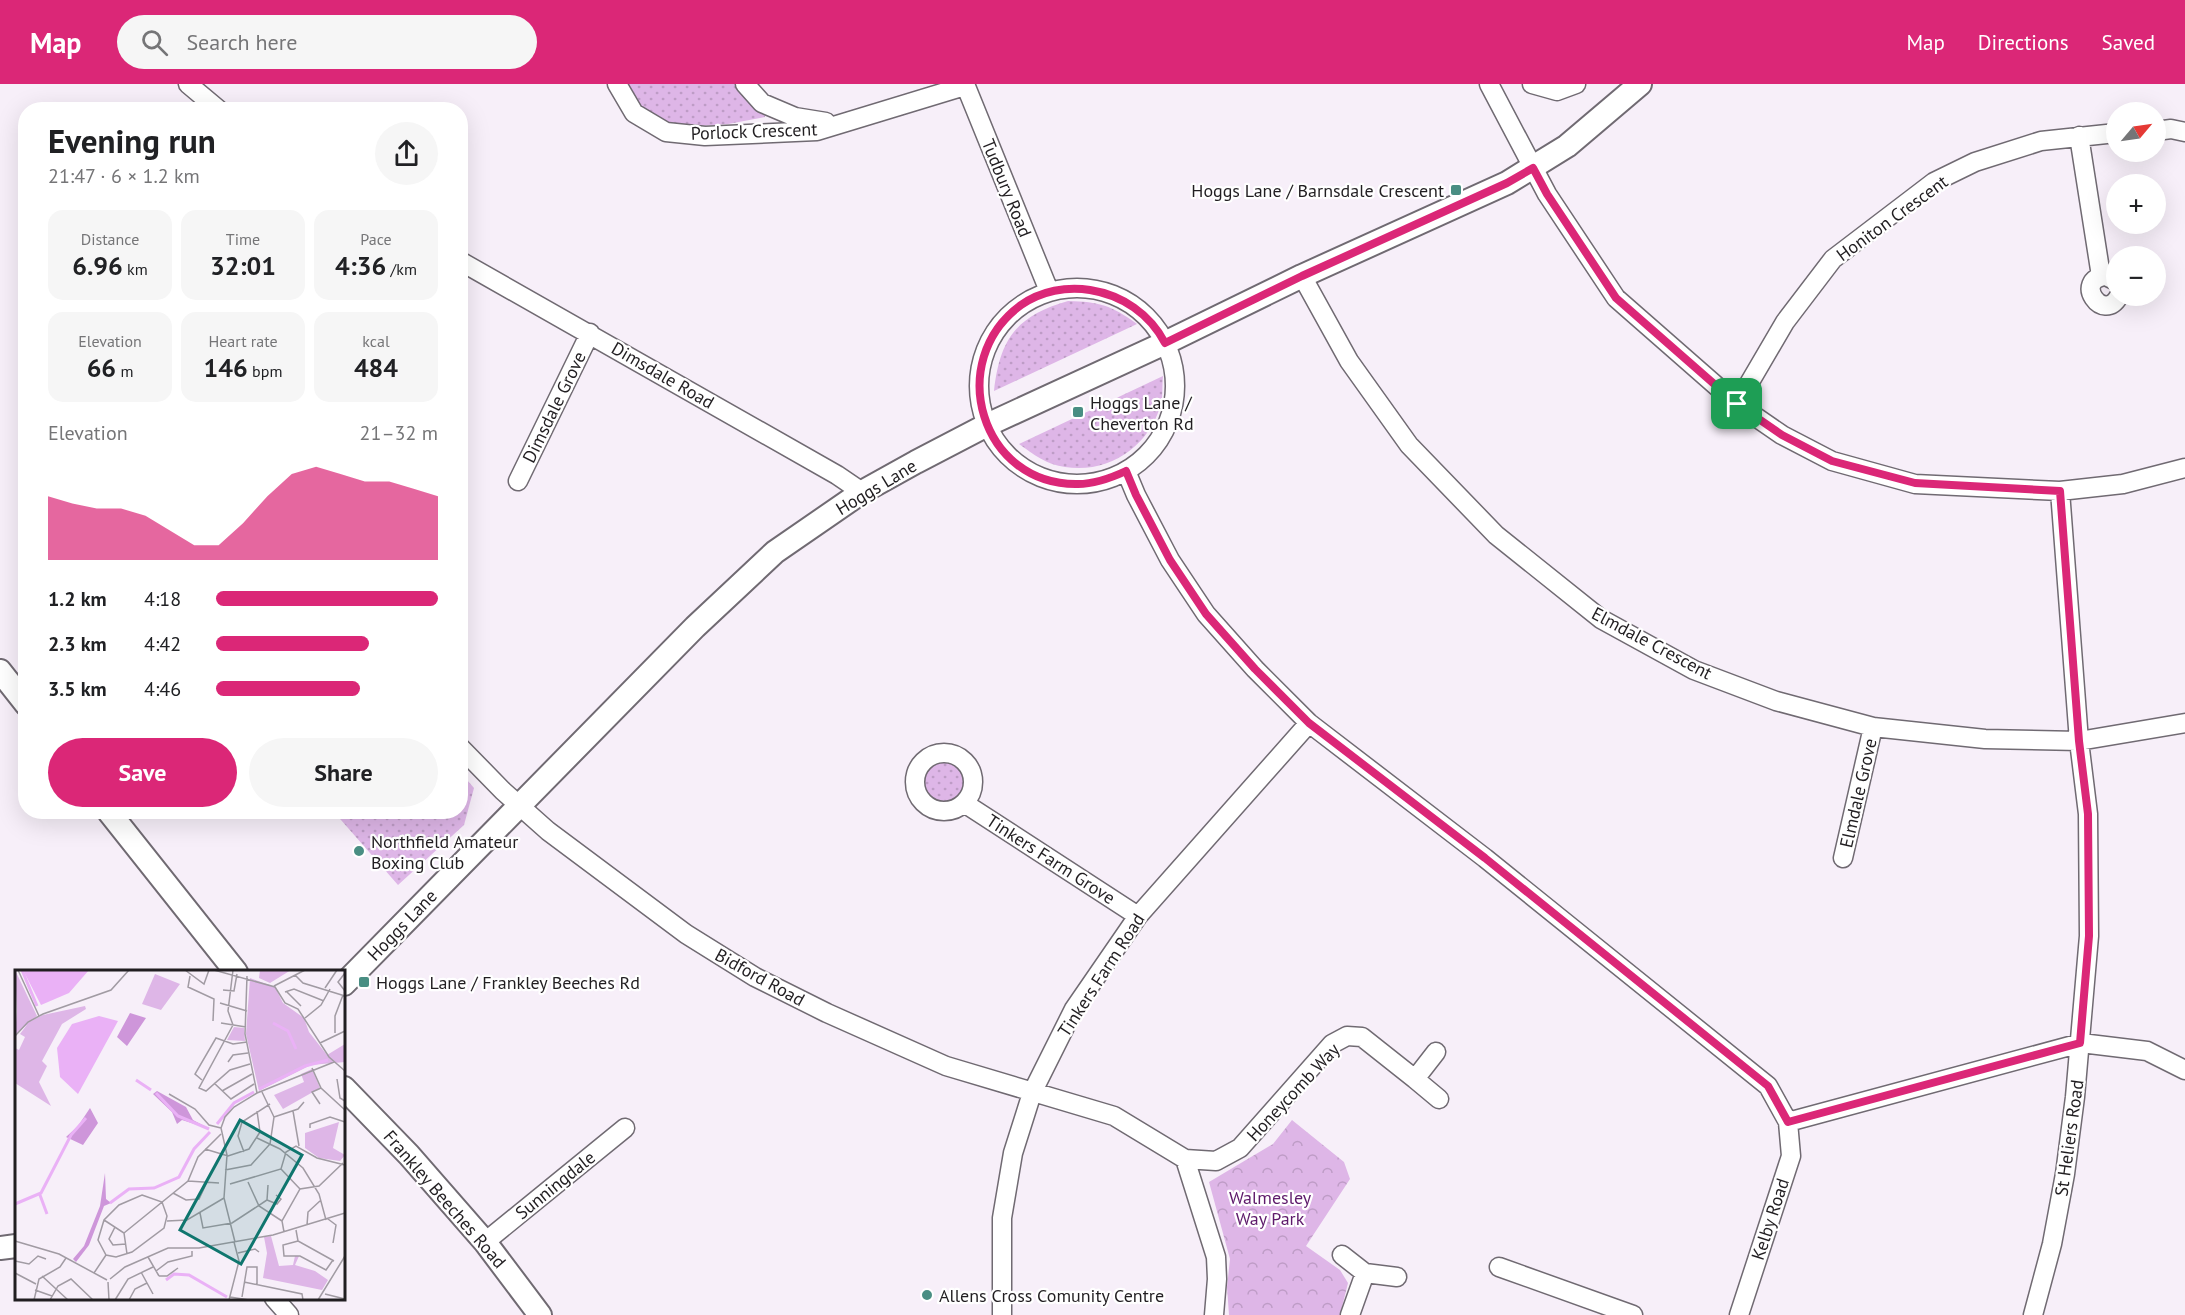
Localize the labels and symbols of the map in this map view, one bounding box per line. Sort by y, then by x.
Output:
north arrow [2106,102,2166,162]
street label: Porlock Crescent [690,117,818,145]
street label: Tudbury Road [977,136,1037,240]
street label: Honiton Crescent [1832,170,1952,266]
place label: Hoggs Lane / Barnsdale Crescent [1191,179,1444,202]
marker: Hoggs Lane / Barnsdale Crescent [1449,183,1463,197]
street label: Dimsdale Road [608,336,718,414]
street label: Dimsdale Grove [517,348,591,466]
pin [1711,378,1762,429]
place label: Hoggs Lane / Cheverton Rd [1090,391,1194,435]
marker: Hoggs Lane / Cheverton Rd [1071,405,1085,419]
street label: Hoggs Lane [831,454,921,520]
street label: Elmdale Crescent [1588,602,1716,684]
street label: Elmdale Grove [1834,736,1882,850]
street label: Tinkers Farm Grove [982,809,1120,909]
place label: Northfield Amateur Boxing Club [371,830,518,874]
marker: Northfield Amateur Boxing Club [352,844,366,858]
street label: Hoggs Lane [362,885,442,965]
street label: Tinkers Farm Road [1053,909,1149,1041]
street label: Bidford Road [711,943,809,1011]
inset map [15,970,345,1300]
place label: Hoggs Lane / Frankley Beeches Rd [376,971,640,994]
marker: Hoggs Lane / Frankley Beeches Rd [357,975,371,989]
street label: Honeycomb Way [1242,1038,1345,1146]
street label: St Heliers Road [2049,1078,2089,1198]
street label: Frankley Beeches Road [379,1125,511,1273]
street label: Sunningdale [510,1146,600,1224]
street label: Kelby Road [1746,1175,1794,1263]
park label: Walmesley Way Park [1229,1186,1312,1230]
place label: Allens Cross Comunity Centre [939,1284,1164,1307]
marker: Allens Cross Comunity Centre [920,1288,934,1302]

